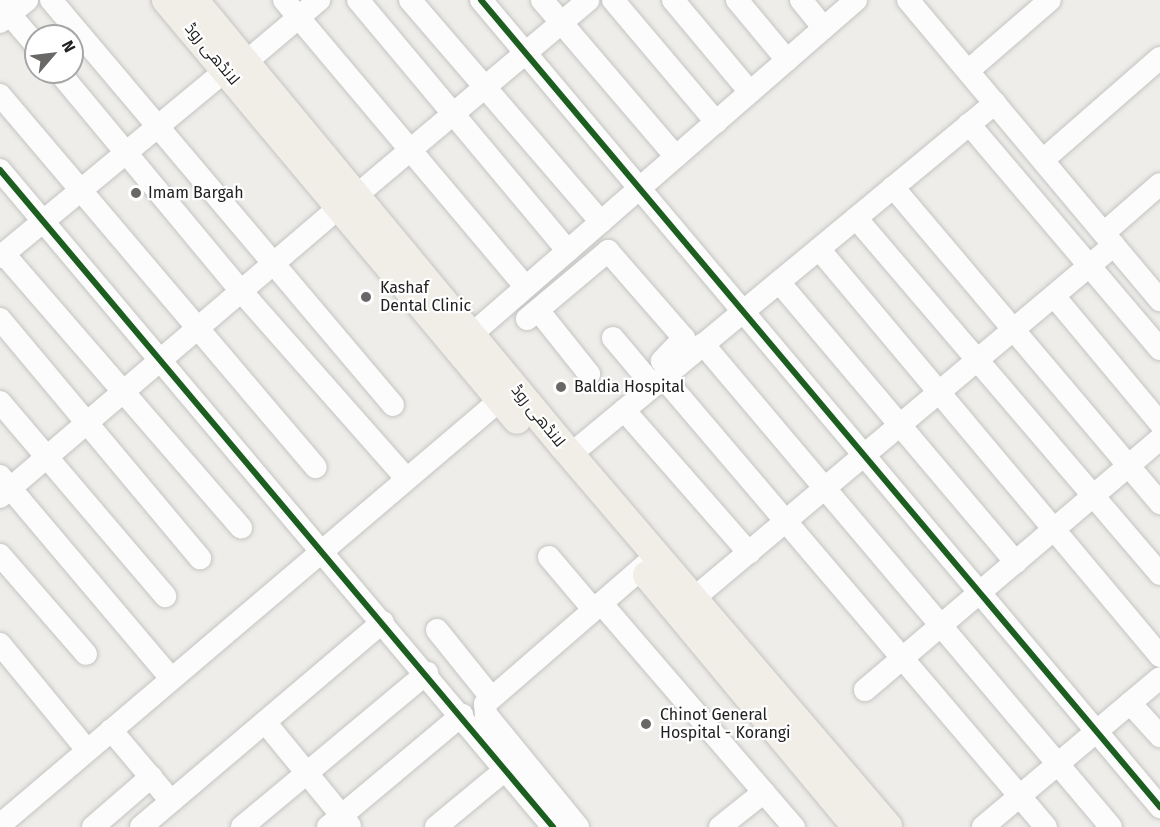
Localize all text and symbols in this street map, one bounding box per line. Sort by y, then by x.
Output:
street label: لانڈھی روڈ [181,19,243,89]
north arrow [24,24,84,84]
text: N [58,37,79,55]
place label: Imam Bargah [148,183,244,203]
marker: Imam Bargah [129,186,143,200]
place label: Kashaf Dental Clinic [380,278,471,316]
marker: Kashaf Dental Clinic [357,288,375,306]
place label: Baldia Hospital [574,377,685,397]
marker: Baldia Hospital [552,378,570,396]
street label: لانڈھی روڈ [507,381,569,451]
place label: Chinot General Hospital - Korangi [660,705,791,743]
marker: Chinot General Hospital - Korangi [637,715,655,733]

